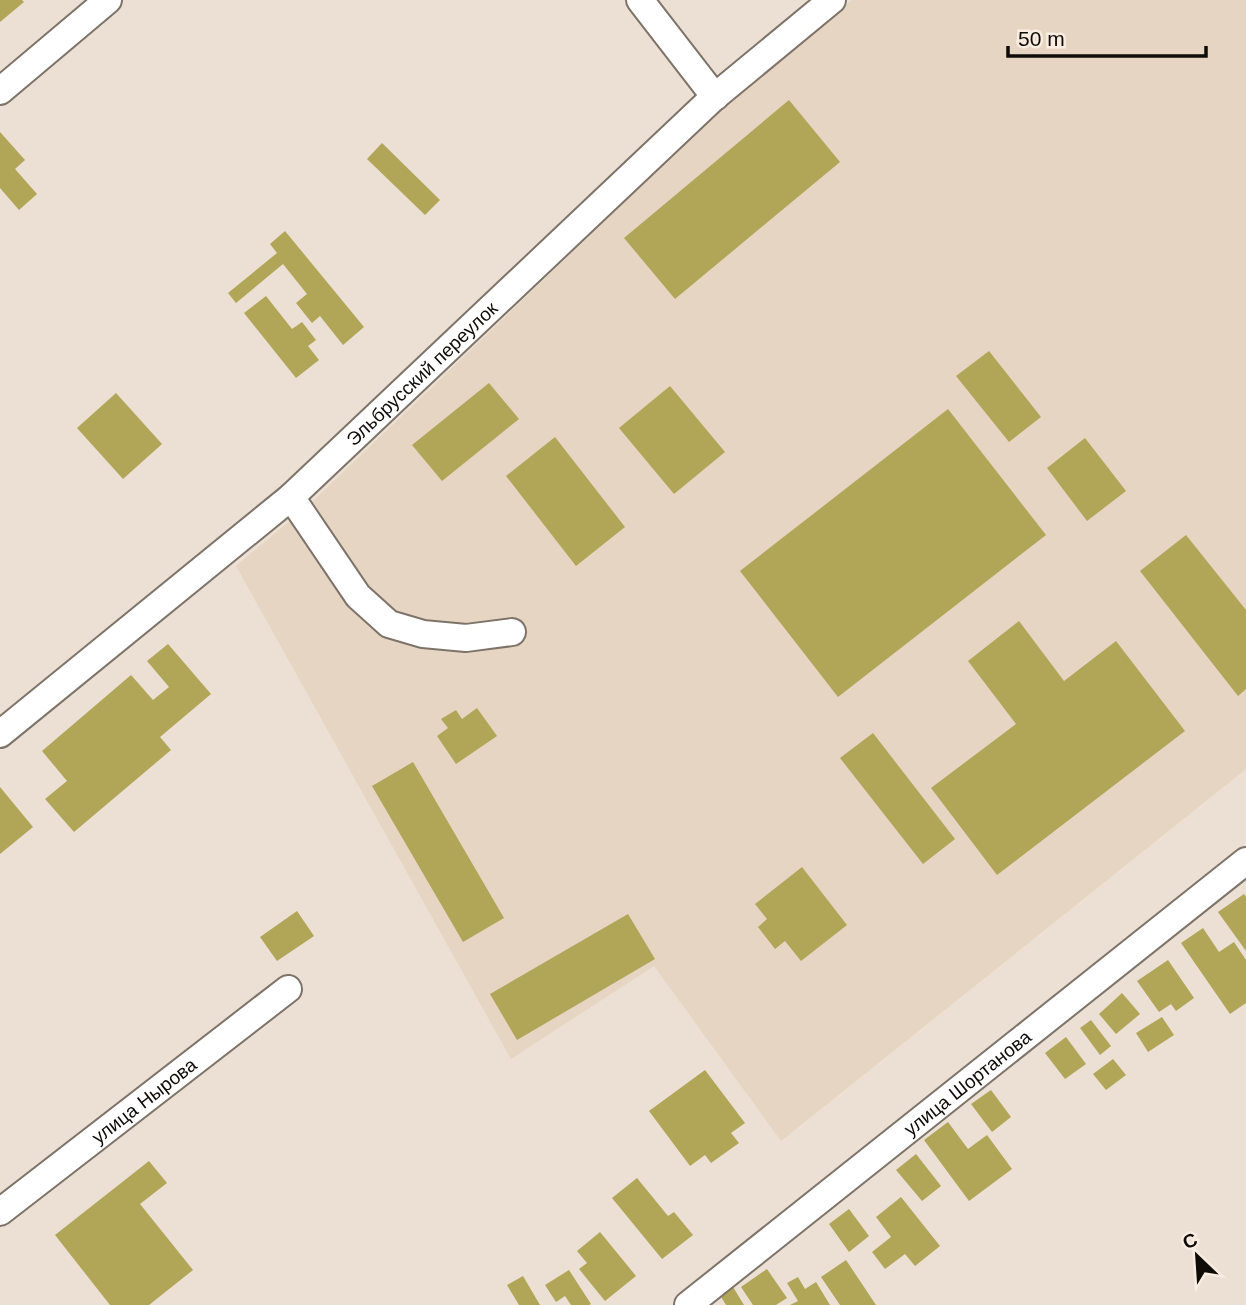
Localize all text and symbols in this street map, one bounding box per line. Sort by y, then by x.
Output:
scale bar [1008,14,1206,58]
text: 50 m [1018,27,1065,50]
street label: Эльбрусский переулок [342,297,502,450]
street label: улица Шортанова [900,1026,1036,1140]
street label: улица Нырова [88,1054,201,1148]
north arrow [1162,1221,1232,1291]
text: С [1179,1229,1201,1253]

